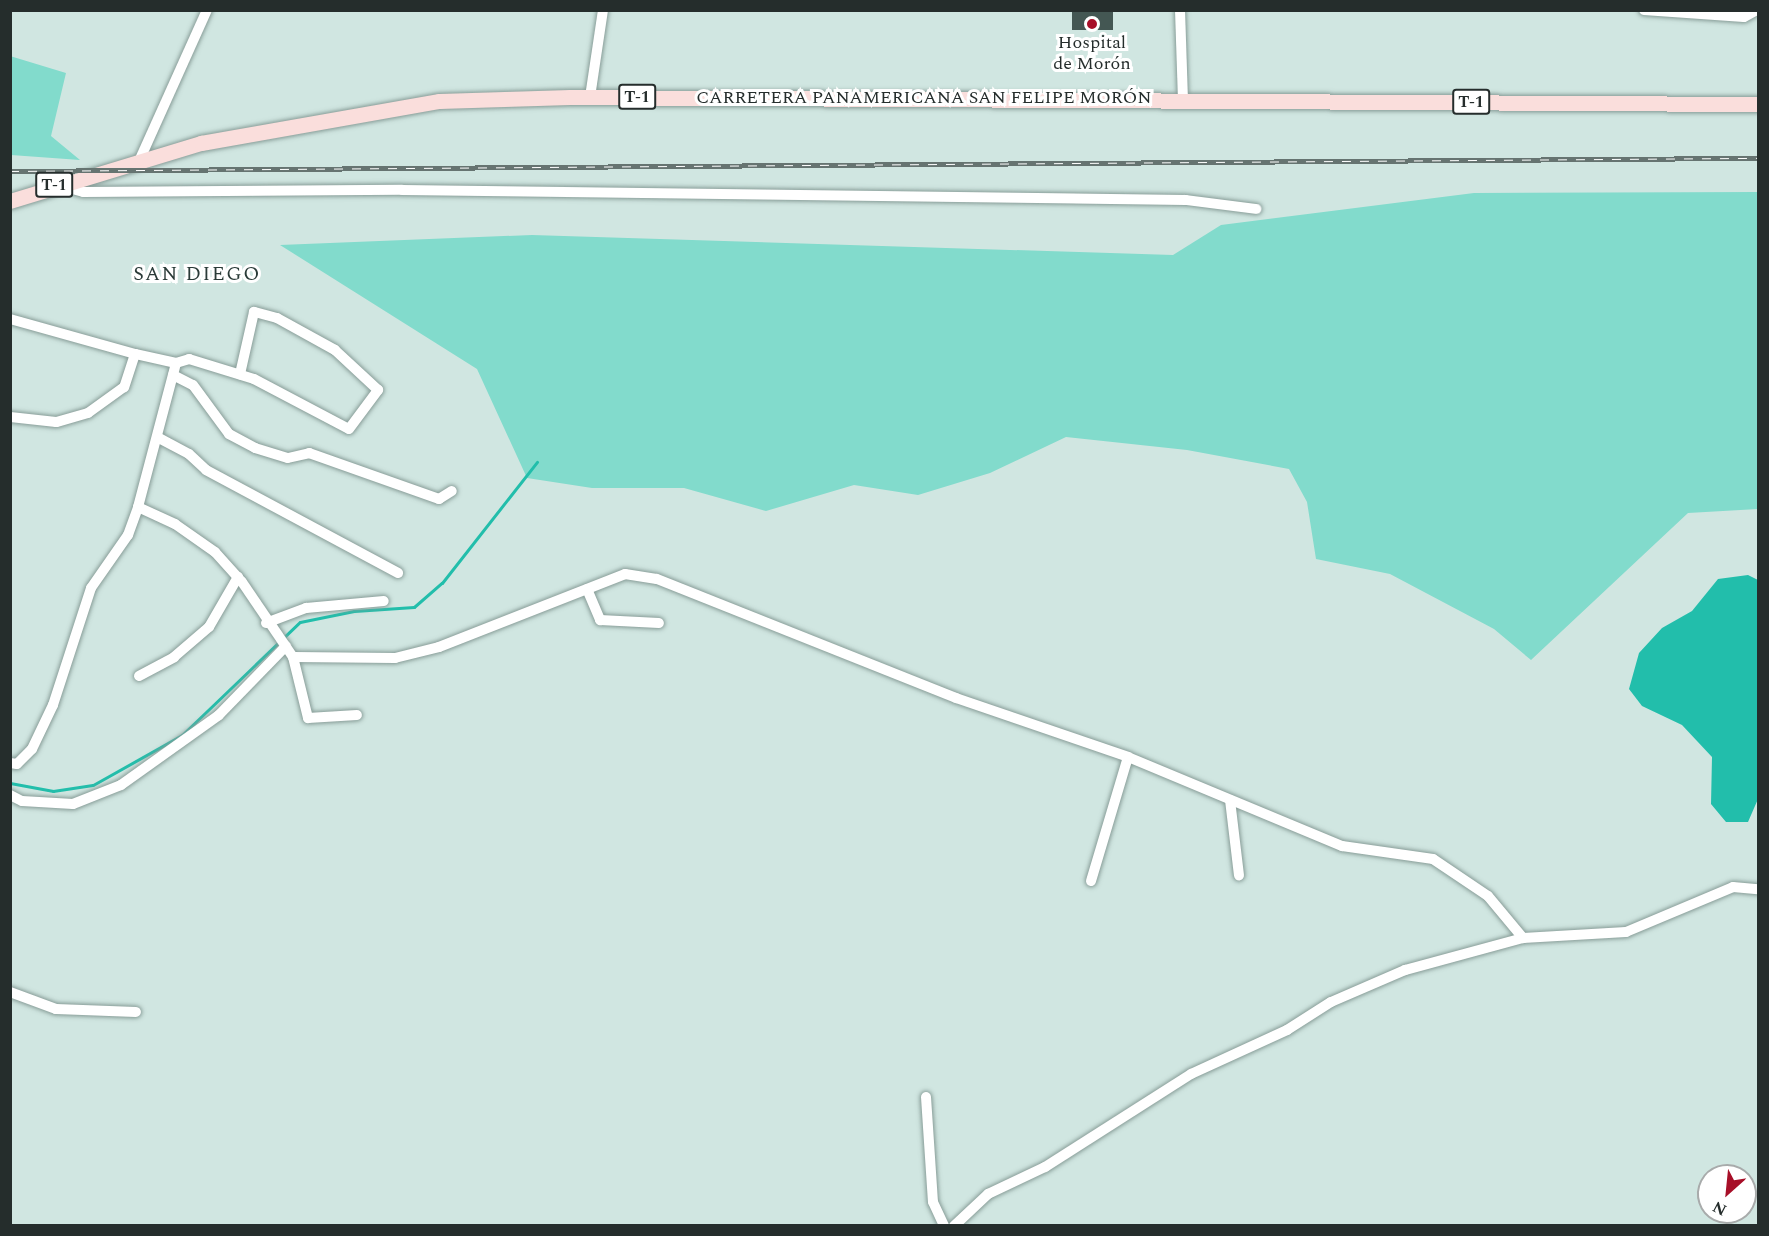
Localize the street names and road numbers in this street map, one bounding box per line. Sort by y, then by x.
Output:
road number: T-1 [618,84,656,110]
street label: CARRETERA PANAMERICANA SAN FELIPE MORÓN [696,87,1152,109]
road number: T-1 [1452,89,1490,115]
road number: T-1 [34,172,74,198]

